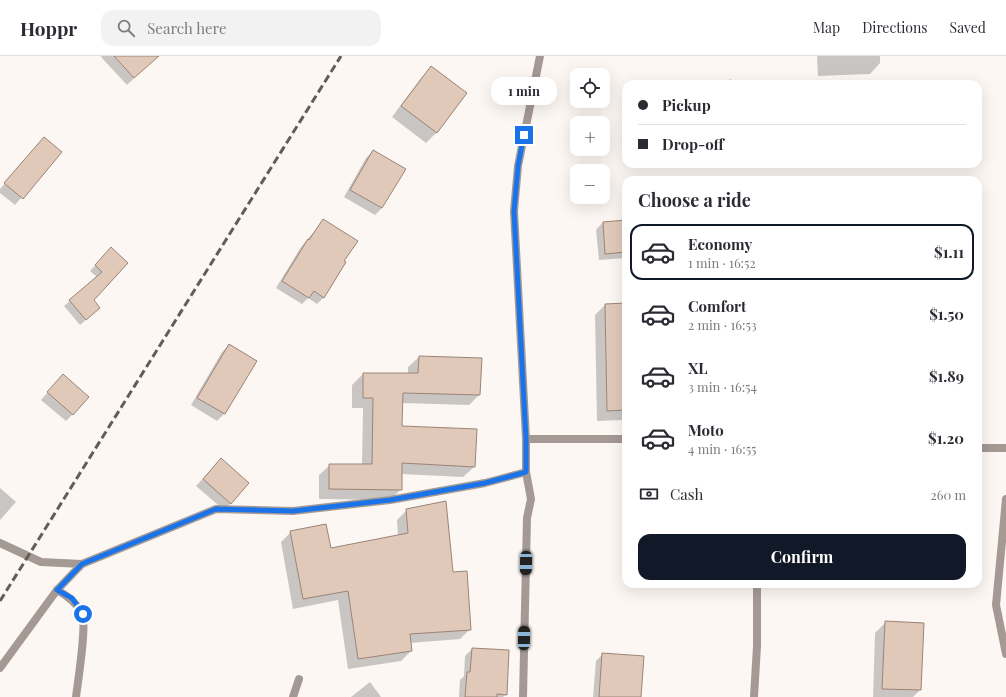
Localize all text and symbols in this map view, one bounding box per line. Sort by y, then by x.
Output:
search box [101,10,381,46]
text: Hoppr [20,15,77,41]
icon: search [115,17,137,39]
text: Search here [147,18,227,38]
text: Map [813,18,840,37]
text: Directions [862,18,928,37]
text: Saved [950,18,986,37]
map controls [570,68,610,204]
button: locate [570,68,610,108]
callout: 1 min [491,77,557,105]
text: 1 min [508,82,540,99]
text: Pickup [662,95,711,115]
button: + [570,116,610,156]
route end [515,126,533,144]
text: Drop-off [662,134,724,154]
button: − [570,164,610,204]
text: Choose a ride [638,188,751,212]
icon: car [640,234,676,270]
text: Economy [688,234,752,254]
text: $1.11 [934,242,964,262]
text: 1 min · 16:52 [688,254,756,271]
icon: car [640,296,676,332]
text: Comfort [688,296,746,316]
text: $1.50 [929,304,964,324]
text: 2 min · 16:53 [688,316,757,333]
icon: car [640,358,676,394]
text: XL [688,358,708,378]
text: $1.89 [929,366,964,386]
text: 3 min · 16:54 [688,378,757,395]
icon: car [640,420,676,456]
text: Moto [688,420,724,440]
text: $1.20 [928,428,964,448]
text: 4 min · 16:55 [688,440,756,457]
icon: cash [638,483,660,505]
text: Cash [670,484,703,504]
text: 260 m [930,486,966,503]
button: Confirm [638,534,966,580]
car [520,551,532,575]
route start [74,605,92,623]
car [518,626,530,650]

